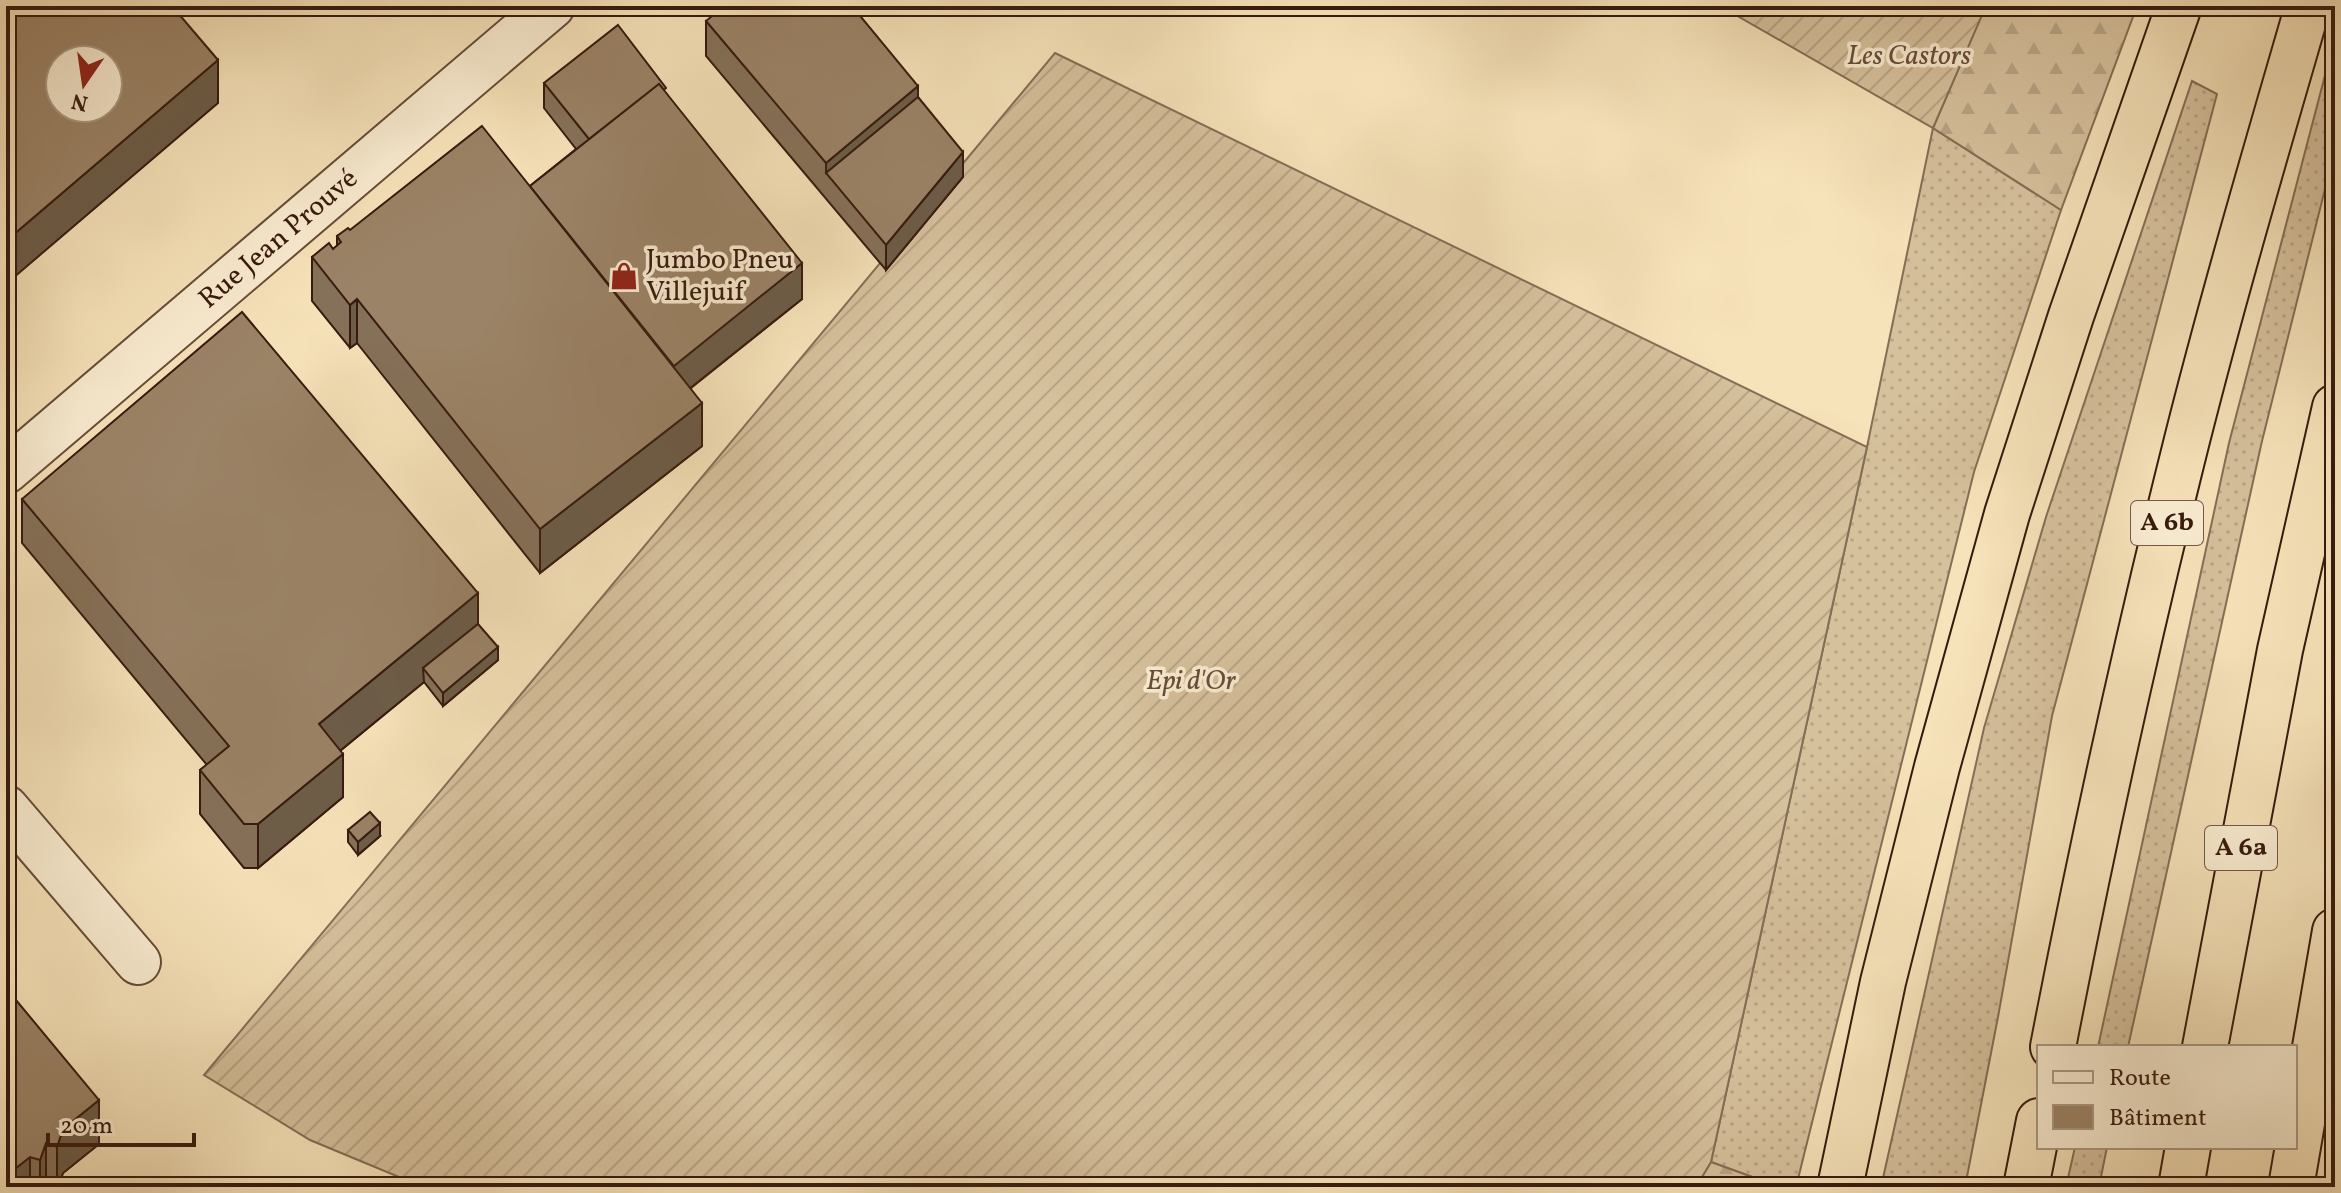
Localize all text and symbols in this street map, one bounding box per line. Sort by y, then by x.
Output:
park label: Les Castors [1847,37,1971,76]
north arrow [44,44,124,124]
text: N [69,84,91,118]
street label: Rue Jean Prouvé [190,160,367,318]
place label: Jumbo Pneu Villejuif [646,241,794,312]
shop icon: Jumbo Pneu Villejuif [609,261,639,291]
road number: A 6b [2131,501,2203,545]
park label: Epi d'Or [1146,662,1237,701]
road number: A 6a [2205,826,2277,870]
legend [2037,1045,2297,1149]
text: Route [2109,1062,2171,1096]
scale bar [48,1097,194,1147]
text: Bâtiment [2109,1102,2207,1136]
text: 20 m [60,1110,113,1144]

